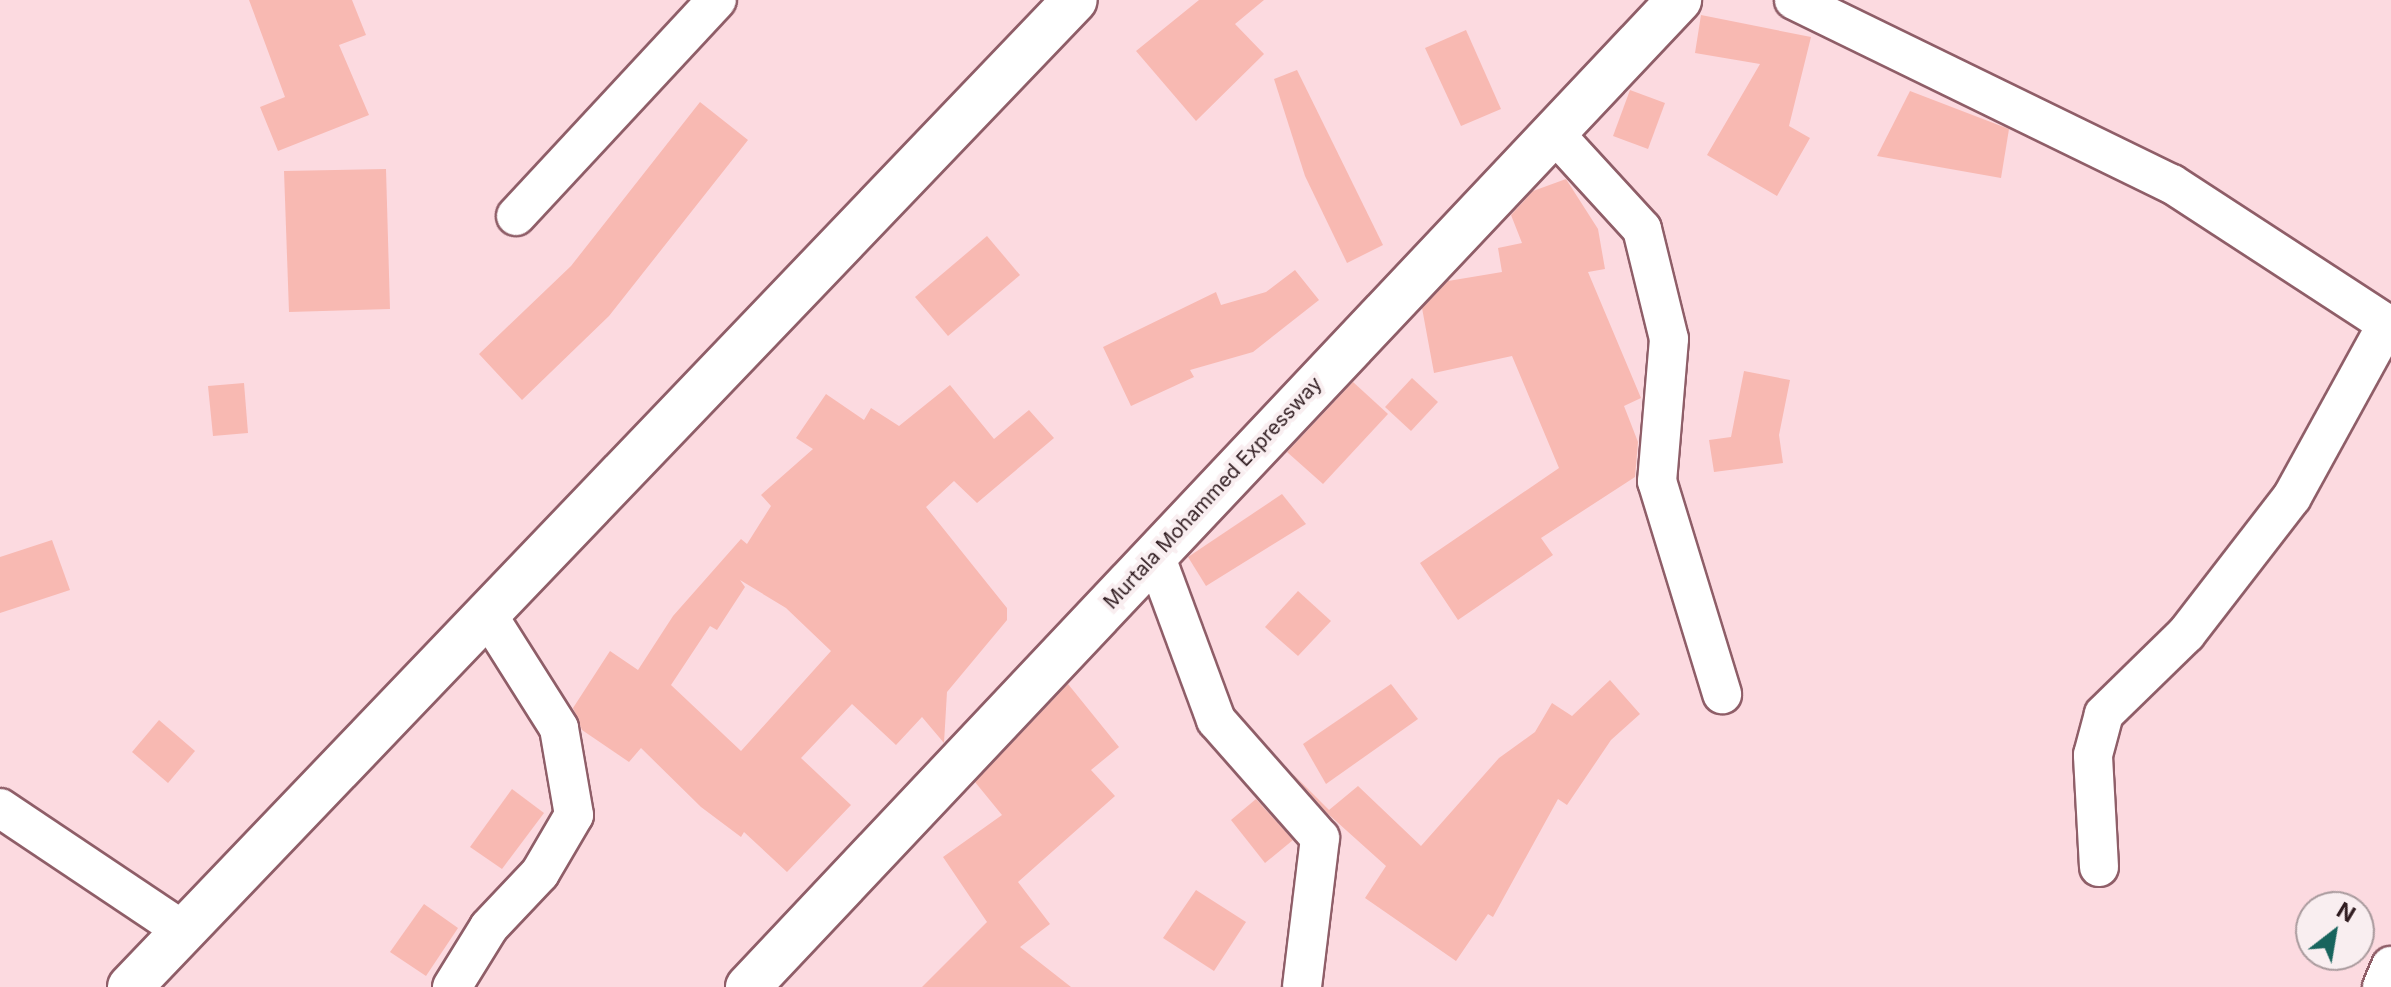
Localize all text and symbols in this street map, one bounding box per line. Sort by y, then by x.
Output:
street label: Murtala Mohammed Expressway [1099,372,1327,614]
north arrow [2295,891,2375,971]
text: N [2332,897,2360,928]

